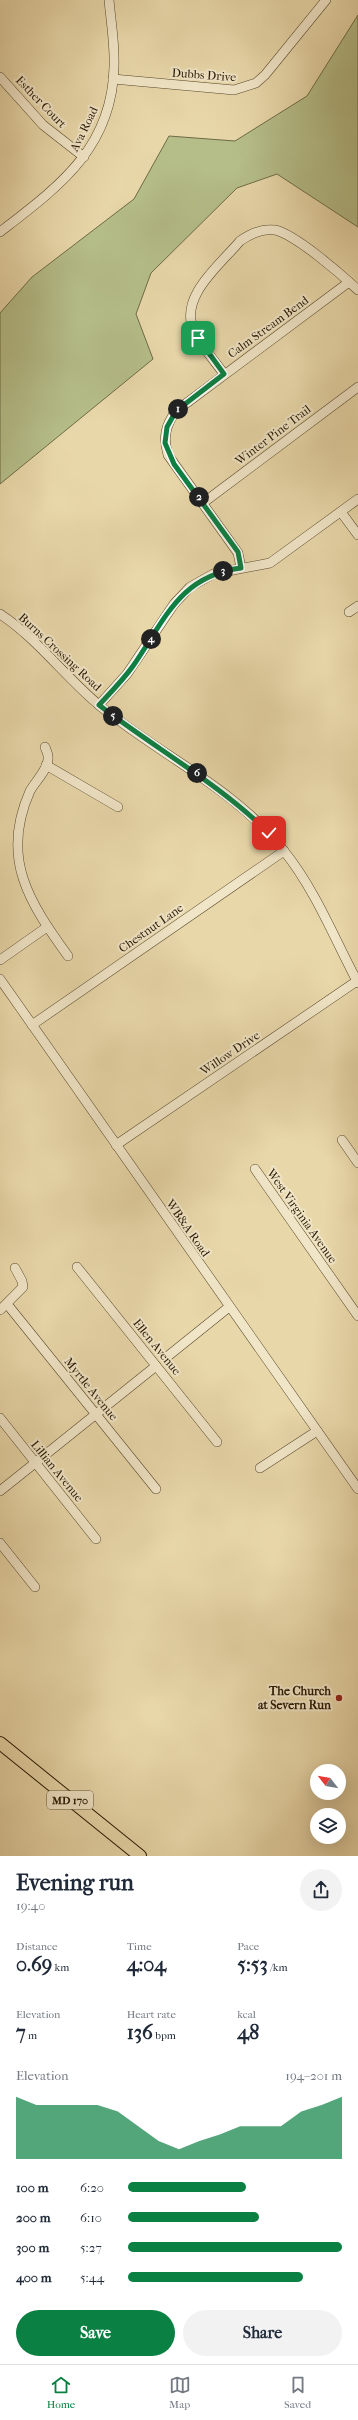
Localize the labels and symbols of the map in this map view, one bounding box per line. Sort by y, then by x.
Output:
street label: Dubbs Drive [171,66,237,84]
street label: Esther Court [13,73,70,131]
street label: Ava Road [67,104,101,155]
street label: Calm Stream Bend [225,293,311,361]
pin [181,321,215,355]
pin: 1 [168,399,188,419]
street label: Winter Pine Trail [232,402,314,469]
pin: 2 [189,487,209,507]
pin: 3 [213,561,233,581]
street label: Burns Crossing Road [16,610,105,694]
pin: 4 [141,629,161,649]
pin: 5 [103,706,123,726]
pin: 6 [187,763,207,783]
pin [252,816,286,850]
street label: Chestnut Lane [116,901,186,955]
street label: Willow Drive [197,1028,262,1079]
street label: West Virginia Avenue [264,1165,340,1266]
street label: WB&A Road [163,1196,213,1260]
street label: Ellen Avenue [130,1316,184,1378]
street label: Myrtle Avenue [61,1355,121,1423]
street label: Lillian Avenue [28,1438,86,1505]
place label: The Church at Severn Run [258,1684,332,1712]
marker: The Church at Severn Run [334,1693,344,1703]
north arrow [310,1764,346,1800]
road number: MD 170 [47,1791,93,1809]

